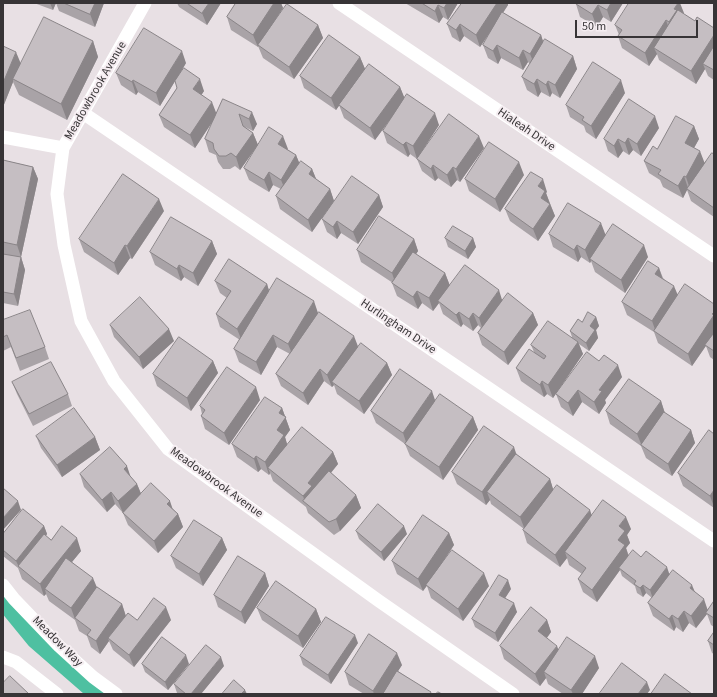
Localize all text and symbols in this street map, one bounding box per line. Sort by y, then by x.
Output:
scale bar [577,12,700,38]
text: 50 m [582,18,606,35]
street label: Meadowbrook Avenue [62,39,130,143]
street label: Hialeah Drive [494,105,558,155]
street label: Hurlingham Drive [357,296,439,358]
street label: Meadowbrook Avenue [167,444,265,522]
street label: Meadow Way [29,614,85,670]

